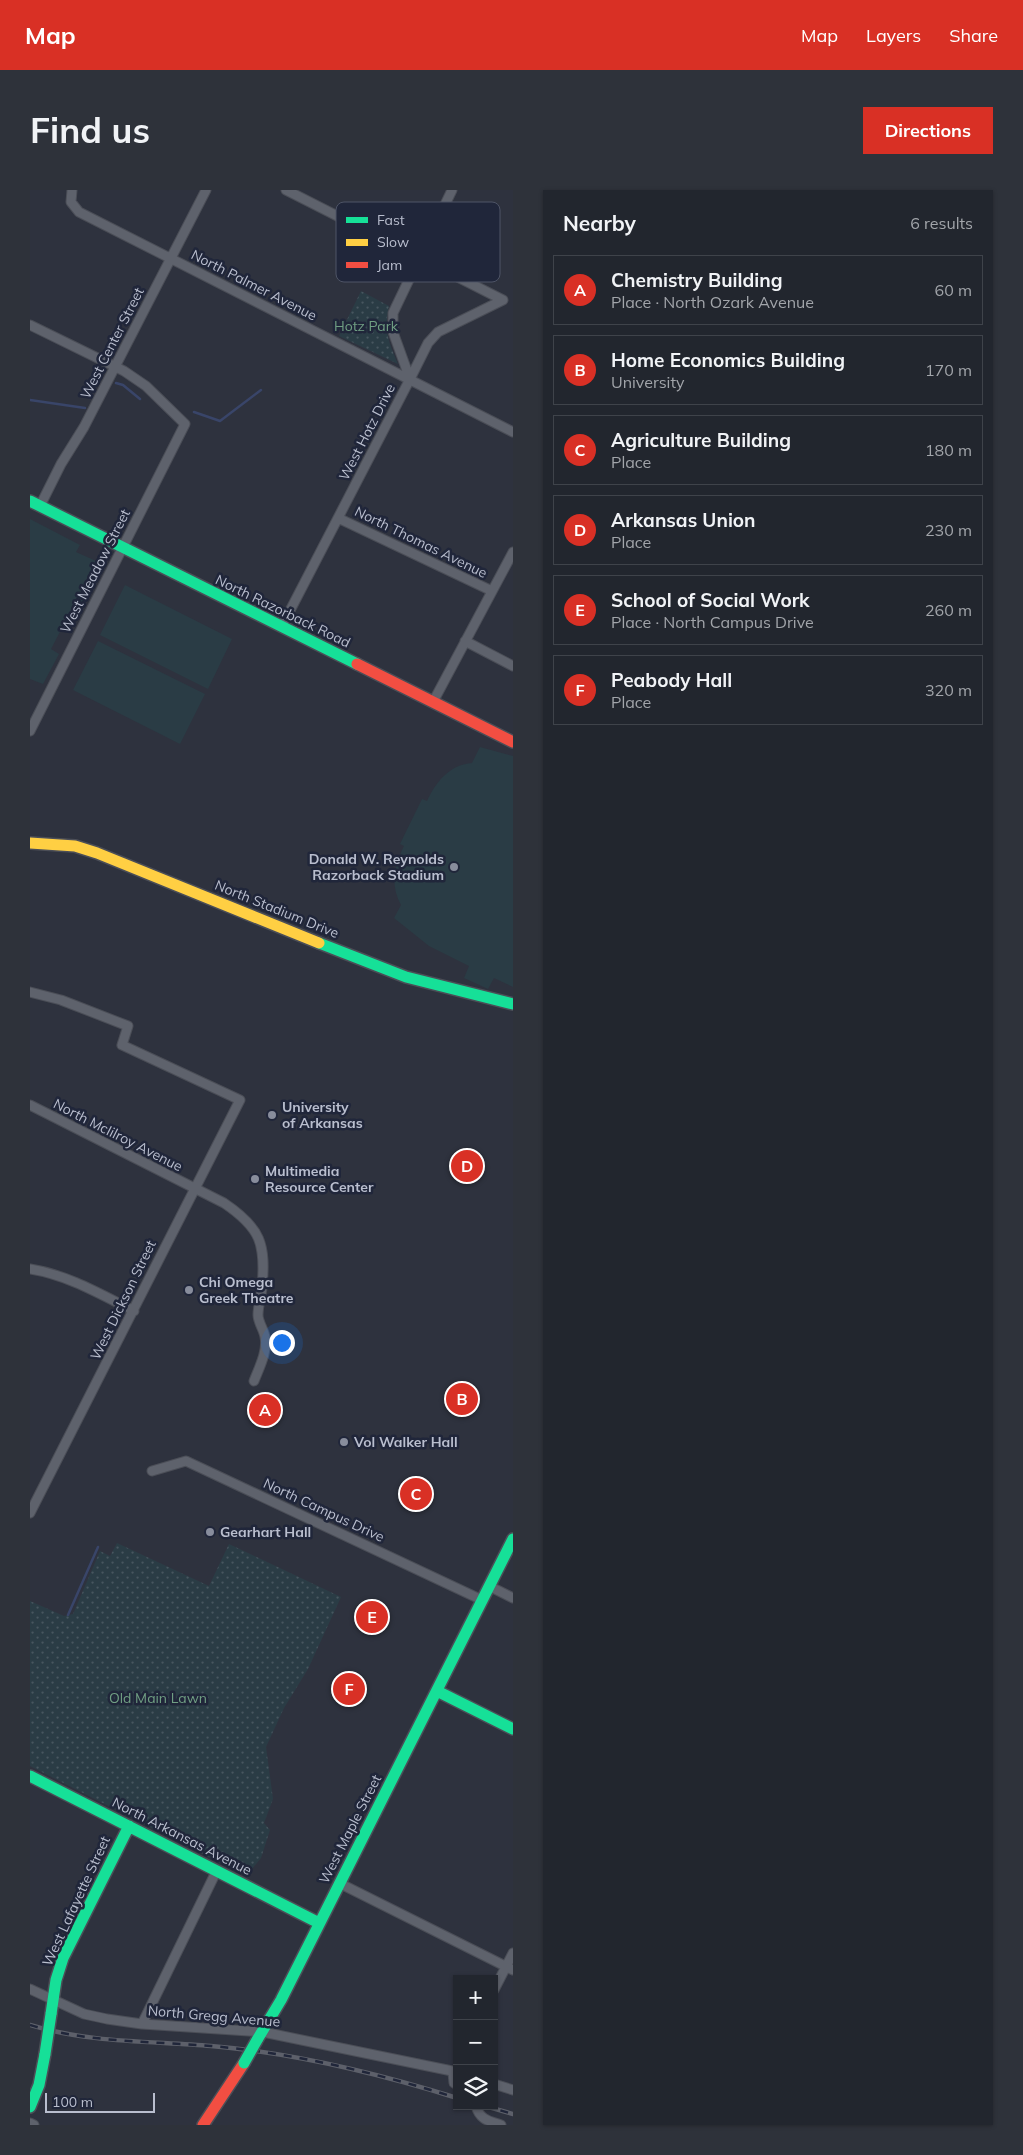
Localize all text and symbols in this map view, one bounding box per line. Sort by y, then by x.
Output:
text: Map [25,20,76,50]
text: Map [801,24,838,47]
text: Layers [866,24,921,47]
text: Share [949,24,998,47]
button: Directions [863,107,993,154]
text: Find us [30,108,150,152]
legend [336,202,500,282]
text: Nearby [563,210,636,236]
text: Fast [377,211,405,229]
text: 6 results [910,213,973,233]
text: Slow [377,233,409,251]
street label: North Palmer Avenue [188,246,320,324]
text: Jam [377,256,402,274]
text: Chemistry Building [611,268,782,292]
text: A [574,280,586,300]
text: 60 m [935,280,972,300]
street label: West Center Street [76,284,148,402]
text: Place · North Ozark Avenue [611,292,814,312]
park label: Hotz Park [334,317,399,335]
text: Home Economics Building [611,348,845,372]
text: B [574,360,586,380]
text: 170 m [925,360,972,380]
text: University [611,372,685,392]
street label: West Hotz Drive [335,381,399,483]
text: Agriculture Building [611,428,791,452]
text: C [575,440,585,460]
text: 180 m [925,440,972,460]
text: Place [611,452,651,472]
street label: North Thomas Avenue [352,502,490,582]
street label: West Meadow Street [56,506,134,636]
text: Arkansas Union [611,508,756,532]
text: D [574,520,586,540]
text: 230 m [925,520,972,540]
text: Place [611,532,651,552]
street label: North Razorback Road [213,571,353,651]
text: School of Social Work [611,588,810,612]
text: E [575,600,585,620]
text: 260 m [925,600,972,620]
text: Place · North Campus Drive [611,612,814,632]
text: Peabody Hall [611,668,732,692]
text: F [575,680,585,700]
text: 320 m [925,680,972,700]
text: Place [611,692,651,712]
place label: Donald W. Reynolds Razorback Stadium [309,850,444,884]
marker: Donald W. Reynolds Razorback Stadium [448,861,460,873]
street label: North Stadium Drive [212,876,342,942]
street label: North McIilroy Avenue [50,1095,186,1175]
place label: University of Arkansas [282,1098,363,1132]
marker: University of Arkansas [266,1109,278,1121]
pin: D [451,1147,483,1185]
place label: Multimedia Resource Center [265,1162,374,1196]
marker: Multimedia Resource Center [249,1173,261,1185]
street label: West Dickson Street [86,1237,160,1363]
place label: Chi Omega Greek Theatre [199,1273,294,1307]
marker: Chi Omega Greek Theatre [183,1284,195,1296]
your location [269,1330,295,1356]
pin: B [446,1380,478,1418]
pin: A [249,1391,281,1429]
place label: Vol Walker Hall [353,1433,458,1451]
marker: Vol Walker Hall [338,1436,350,1448]
street label: North Campus Drive [261,1474,387,1546]
pin: C [400,1475,432,1513]
place label: Gearhart Hall [220,1523,311,1541]
marker: Gearhart Hall [204,1526,216,1538]
pin: E [356,1598,388,1636]
pin: F [333,1670,365,1708]
park label: Old Main Lawn [109,1689,207,1707]
street label: West Maple Street [315,1771,385,1887]
street label: North Arkansas Avenue [109,1793,255,1879]
street label: West Lafayette Street [38,1833,114,1969]
map controls [453,1975,498,2110]
button: + [453,1975,498,2020]
street label: North Gregg Avenue [147,2001,281,2031]
button: − [453,2020,498,2065]
button: layers [453,2065,498,2110]
scale bar [45,2090,155,2113]
text: 100 m [52,2093,93,2111]

